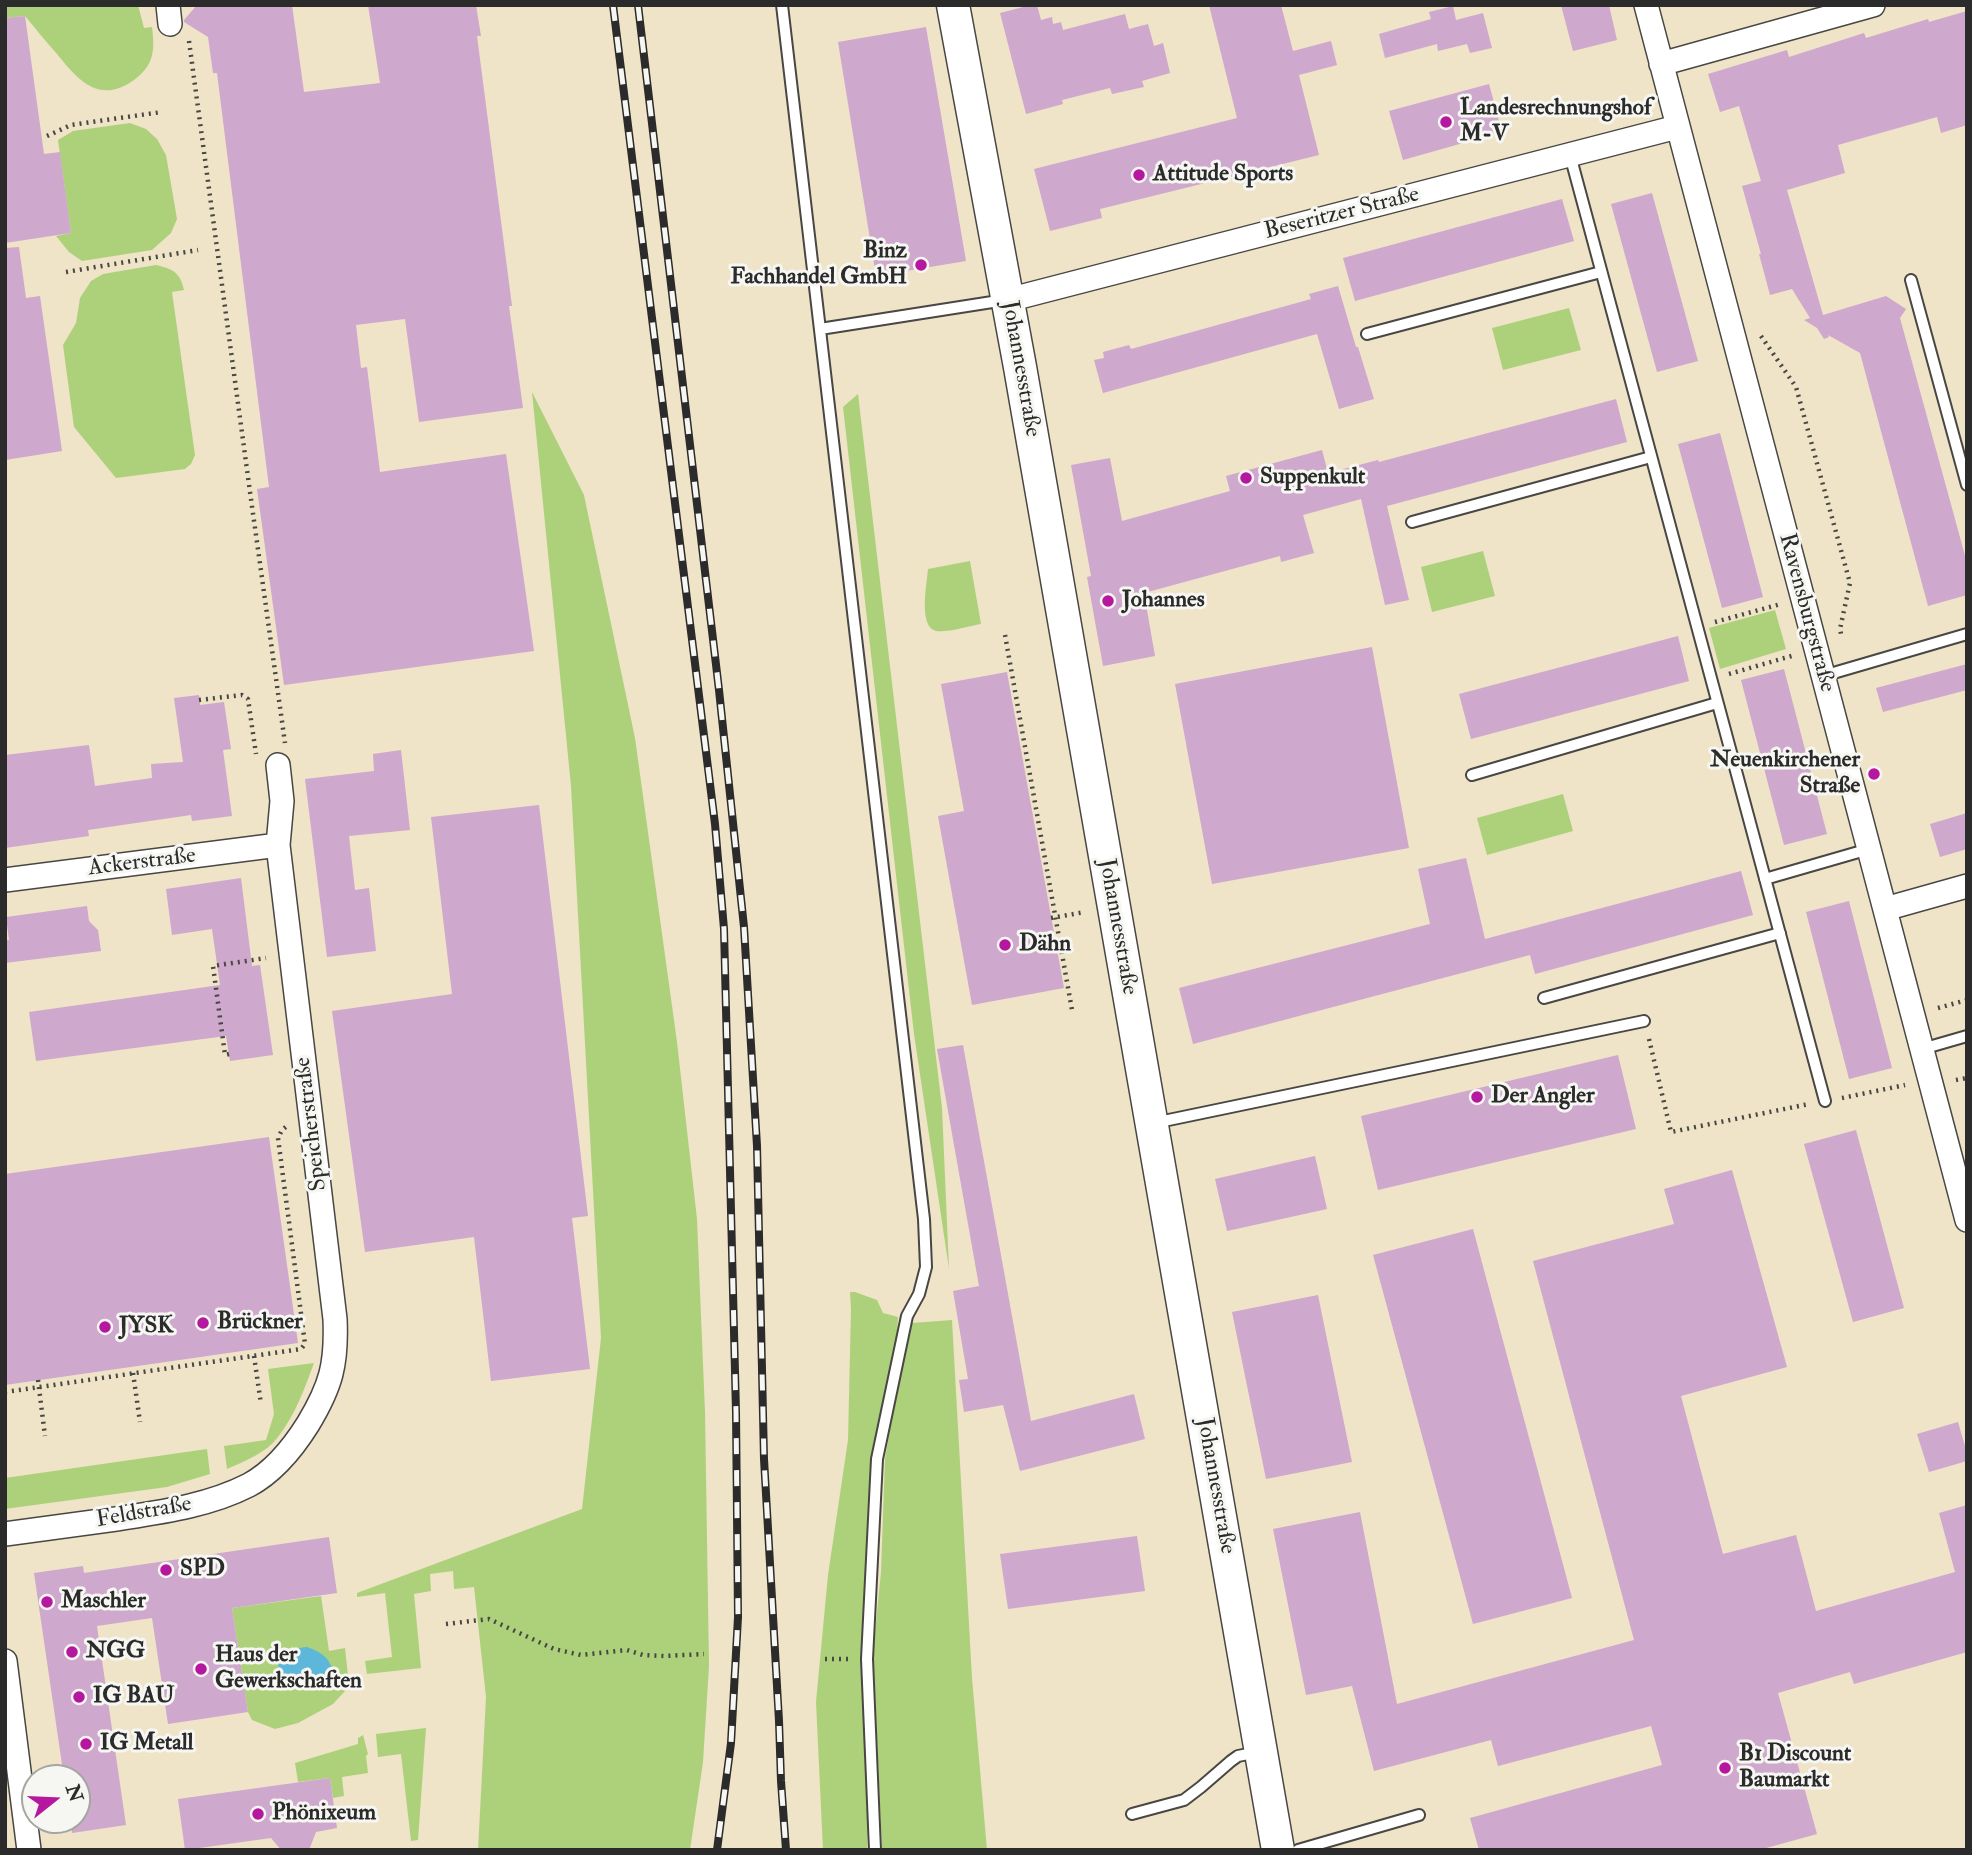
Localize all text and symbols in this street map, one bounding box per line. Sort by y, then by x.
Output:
place label: Landesrechnungshof M-V [1460,95,1651,149]
marker: Landesrechnungshof M-V [1438,114,1454,130]
place label: Attitude Sports [1153,161,1293,189]
marker: Attitude Sports [1131,167,1147,183]
street label: Beseritzer Straße [1262,181,1422,247]
place label: Binz Fachhandel GmbH [731,238,907,292]
marker: Binz Fachhandel GmbH [913,257,929,273]
street label: Johannesstraße [994,299,1046,439]
place label: Suppenkult [1260,464,1365,492]
marker: Suppenkult [1238,470,1254,486]
street label: Ravensburgstraße [1772,531,1840,695]
place label: Johannes [1122,587,1205,615]
marker: Johannes [1100,593,1116,609]
place label: Neuenkirchener Straße [1710,747,1860,801]
marker: Neuenkirchener Straße [1866,766,1882,782]
street label: Ackerstraße [87,843,197,883]
street label: Johannesstraße [1091,857,1143,997]
place label: Dähn [1019,931,1071,959]
marker: Dähn [997,937,1013,953]
street label: Speicherstraße [290,1055,334,1193]
place label: Der Angler [1491,1083,1595,1111]
marker: Der Angler [1469,1089,1485,1105]
place label: Brückner [217,1309,303,1337]
place label: JYSK [119,1313,173,1341]
marker: Brückner [195,1315,211,1331]
marker: JYSK [97,1319,113,1335]
street label: Johannesstraße [1189,1416,1241,1556]
street label: Feldstraße [94,1491,194,1535]
place label: SPD [180,1556,225,1584]
marker: SPD [158,1562,174,1578]
place label: Maschler [61,1588,146,1616]
marker: Maschler [39,1594,55,1610]
place label: NGG [86,1638,145,1666]
place label: Haus der Gewerkschaften [215,1642,362,1696]
marker: NGG [64,1644,80,1660]
marker: Haus der Gewerkschaften [193,1661,209,1677]
place label: IG BAU [93,1683,175,1711]
marker: IG BAU [71,1689,87,1705]
place label: IG Metall [100,1730,193,1758]
marker: IG Metall [78,1736,94,1752]
place label: B1 Discount Baumarkt [1739,1741,1851,1795]
marker: B1 Discount Baumarkt [1717,1760,1733,1776]
north arrow [21,1764,91,1834]
text: N [60,1781,88,1805]
place label: Phönixeum [272,1800,376,1828]
marker: Phönixeum [250,1806,266,1822]

